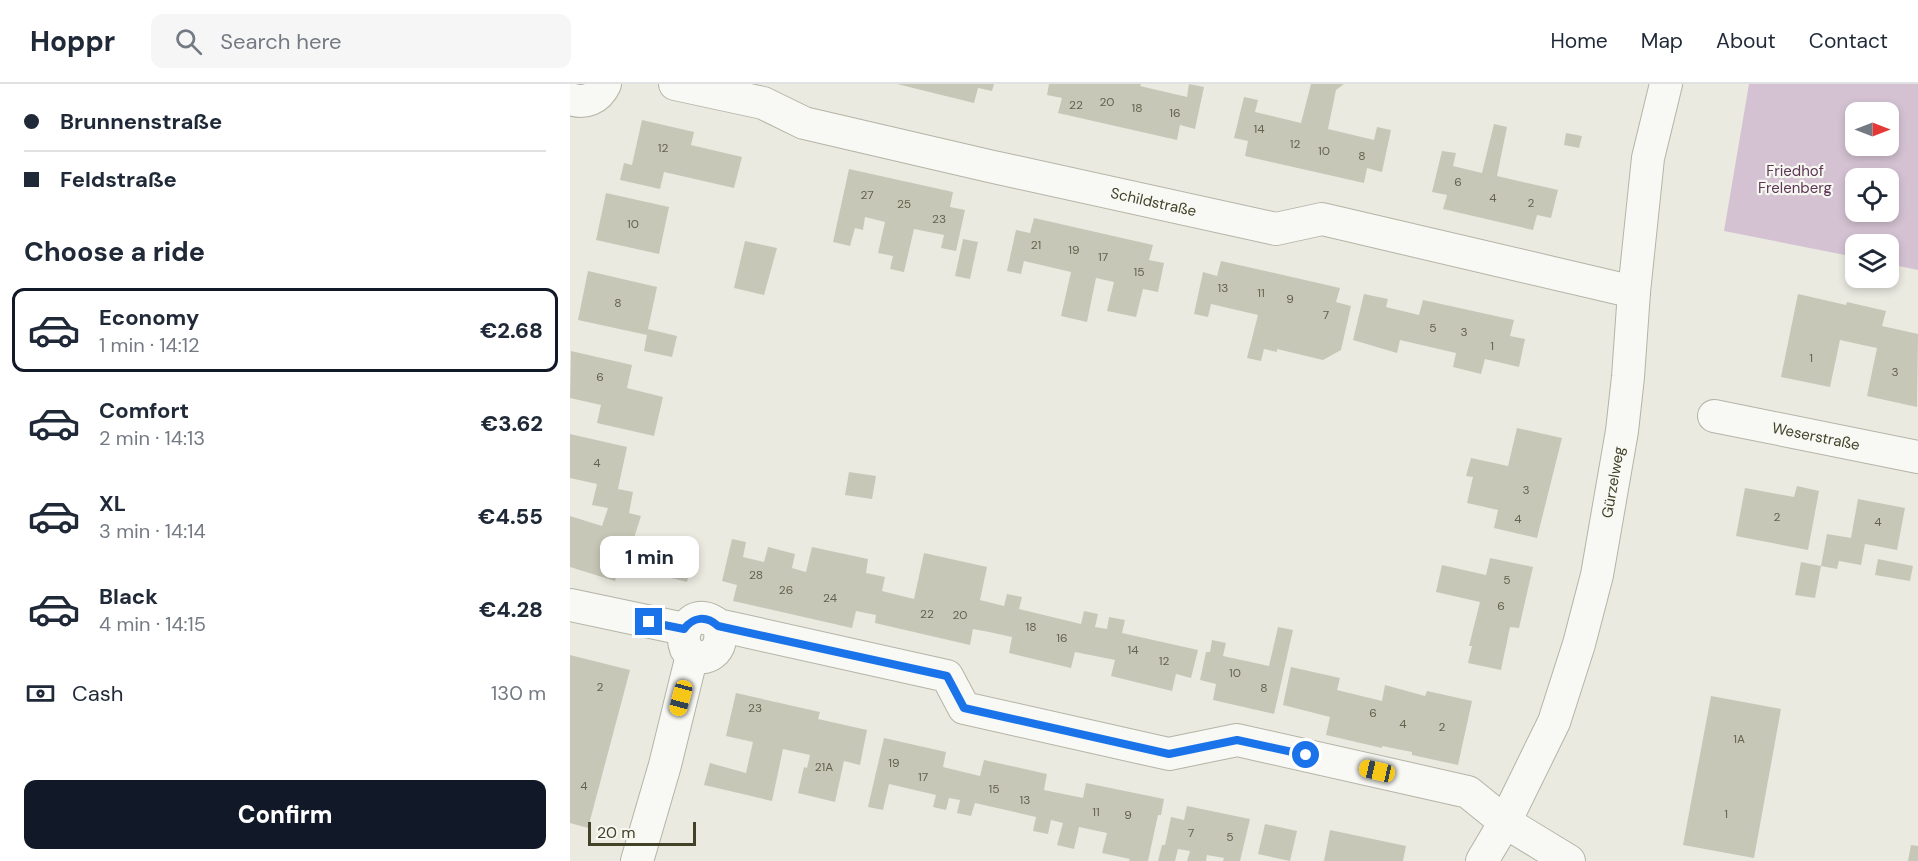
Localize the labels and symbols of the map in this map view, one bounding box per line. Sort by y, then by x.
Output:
house number: 20 [1099,94,1115,110]
house number: 22 [1069,97,1083,113]
house number: 18 [1131,100,1143,116]
north arrow [1845,102,1899,156]
house number: 16 [1169,105,1181,121]
house number: 14 [1253,121,1265,137]
house number: 12 [1290,136,1300,152]
house number: 12 [658,140,668,156]
house number: 10 [1318,143,1330,159]
house number: 8 [1358,148,1366,164]
park label: Friedhof Frelenberg [1758,161,1832,198]
house number: 6 [1454,174,1462,190]
street label: Schildstraße [1109,183,1198,221]
house number: 27 [860,187,874,203]
house number: 4 [1489,190,1497,206]
house number: 2 [1528,195,1535,211]
house number: 25 [897,196,911,212]
house number: 23 [932,211,946,227]
house number: 10 [627,216,639,232]
house number: 21 [1031,237,1041,253]
house number: 19 [1068,242,1080,258]
house number: 17 [1098,249,1108,265]
house number: 15 [1133,264,1145,280]
house number: 13 [1218,280,1228,296]
house number: 11 [1257,285,1265,301]
house number: 9 [1286,291,1294,307]
house number: 8 [614,295,622,311]
house number: 7 [1323,307,1329,323]
house number: 5 [1429,320,1437,336]
house number: 3 [1460,324,1468,340]
house number: 1 [1490,338,1494,354]
house number: 1 [1809,350,1813,366]
house number: 3 [1891,364,1899,380]
house number: 6 [596,369,604,385]
street label: Weserstraße [1770,418,1862,455]
street label: Gürzelweg [1597,445,1629,520]
house number: 4 [593,455,601,471]
house number: 3 [1522,482,1530,498]
house number: 2 [1774,509,1781,525]
house number: 4 [1514,511,1522,527]
house number: 4 [1874,514,1882,530]
callout: 1 min [599,535,698,577]
house number: 28 [749,567,763,583]
house number: 5 [1503,572,1511,588]
house number: 26 [779,582,793,598]
house number: 24 [823,590,837,606]
house number: 6 [1497,598,1505,614]
house number: 22 [920,606,934,622]
house number: 20 [952,607,968,623]
route end [635,608,662,635]
house number: 18 [1025,619,1037,635]
house number: 16 [1056,630,1068,646]
house number: 14 [1127,642,1139,658]
house number: 12 [1159,653,1169,669]
house number: 10 [1229,665,1241,681]
car [668,678,694,718]
house number: 2 [597,679,604,695]
house number: 8 [1260,680,1268,696]
house number: 23 [748,700,762,716]
house number: 6 [1369,705,1377,721]
house number: 4 [1399,716,1407,732]
house number: 2 [1439,719,1446,735]
house number: 1A [1733,731,1745,747]
route start [1292,741,1319,768]
house number: 19 [888,755,900,771]
car [1357,758,1397,784]
house number: 21A [815,759,833,775]
house number: 17 [918,769,928,785]
house number: 4 [580,778,588,794]
house number: 15 [988,781,1000,797]
house number: 13 [1020,792,1030,808]
house number: 11 [1092,804,1100,820]
house number: 1 [1724,806,1728,822]
house number: 9 [1124,807,1132,823]
scale bar [588,819,696,846]
house number: 7 [1188,825,1194,841]
house number: 5 [1226,829,1234,845]

